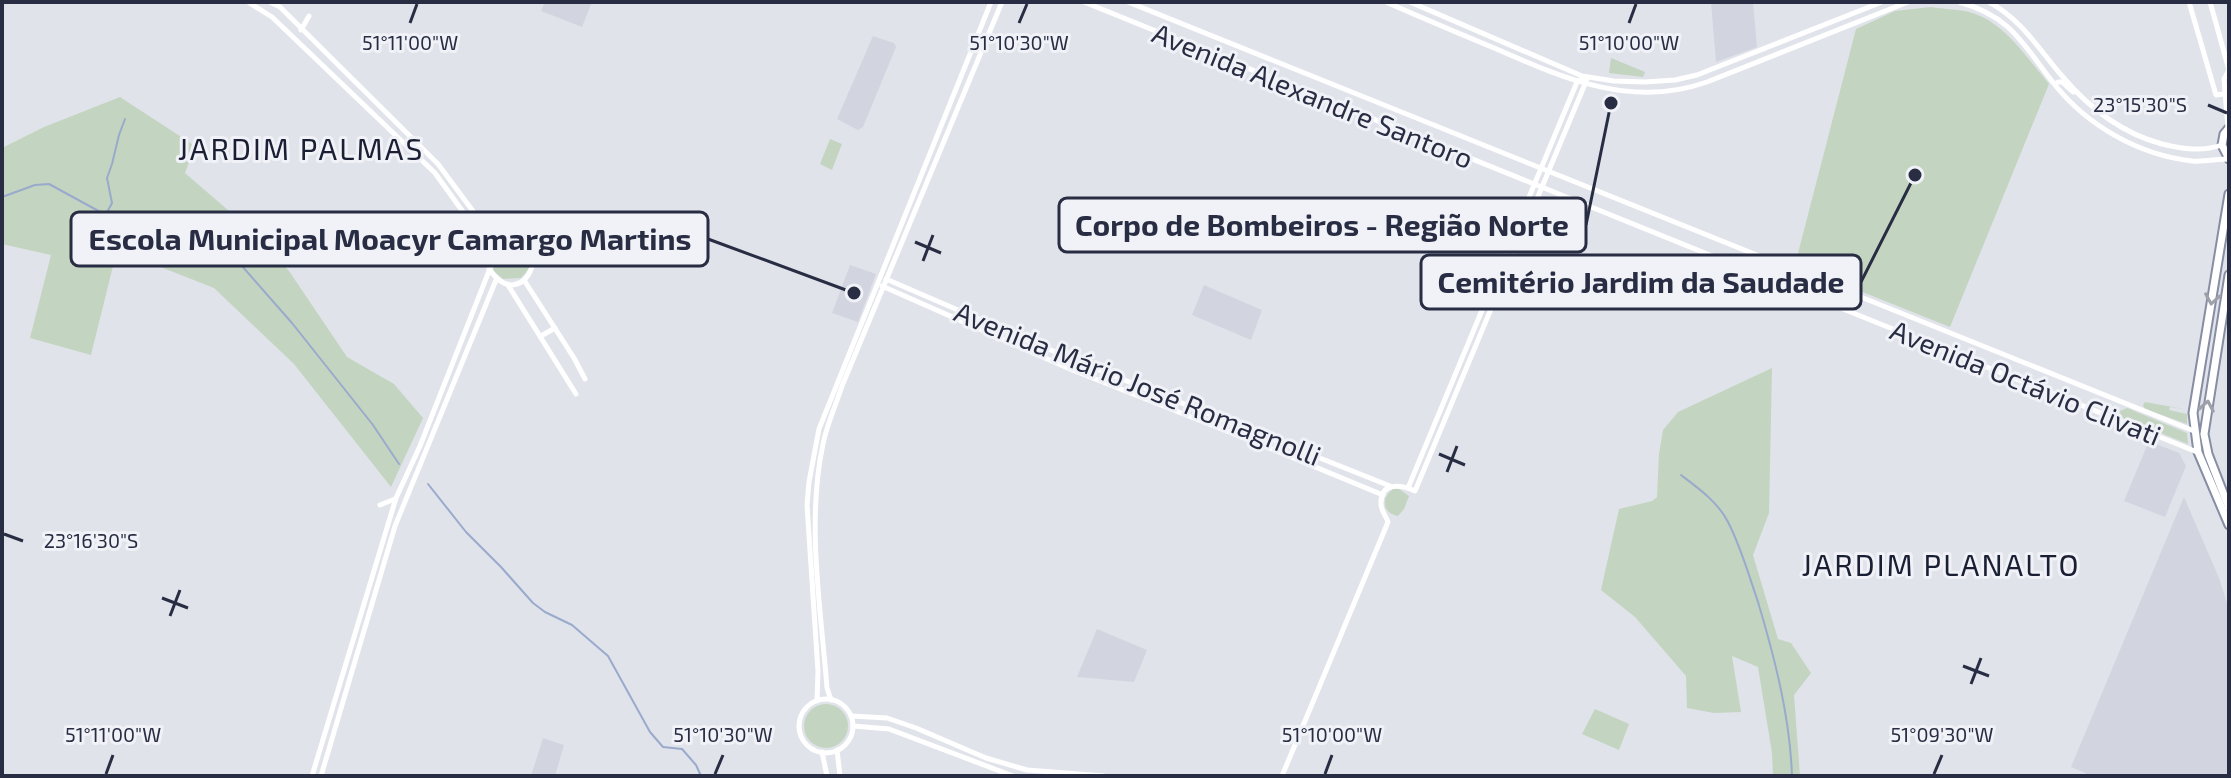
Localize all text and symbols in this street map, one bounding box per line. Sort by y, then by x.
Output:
street label: Avenida Alexandre Santoro [1148,15,1478,175]
text: 51°11'00"W [362,30,458,54]
text: 51°10'30"W [969,30,1069,54]
text: 51°10'00"W [1579,30,1679,54]
text: 23°15'30"S [2093,92,2187,116]
district label: JARDIM PALMAS [178,130,424,166]
callout: Corpo de Bombeiros - Região Norte [1059,198,1586,252]
text: Corpo de Bombeiros - Região Norte [1075,206,1569,242]
callout: Escola Municipal Moacyr Camargo Martins [71,212,708,266]
text: Escola Municipal Moacyr Camargo Martins [89,220,691,257]
callout: Cemitério Jardim da Saudade [1421,255,1861,309]
text: Cemitério Jardim da Saudade [1438,263,1845,299]
one-way arrow [2204,292,2221,306]
street label: Avenida Mário José Romagnolli [950,294,1326,472]
street label: Avenida Octávio Clivati [1886,312,2166,452]
one-way arrow [2198,400,2215,413]
text: 23°16'30"S [44,528,138,552]
district label: JARDIM PLANALTO [1801,546,2081,582]
text: 51°11'00"W [65,722,161,746]
text: 51°10'30"W [673,722,773,746]
text: 51°10'00"W [1282,722,1382,746]
text: 51°09'30"W [1891,722,1993,746]

